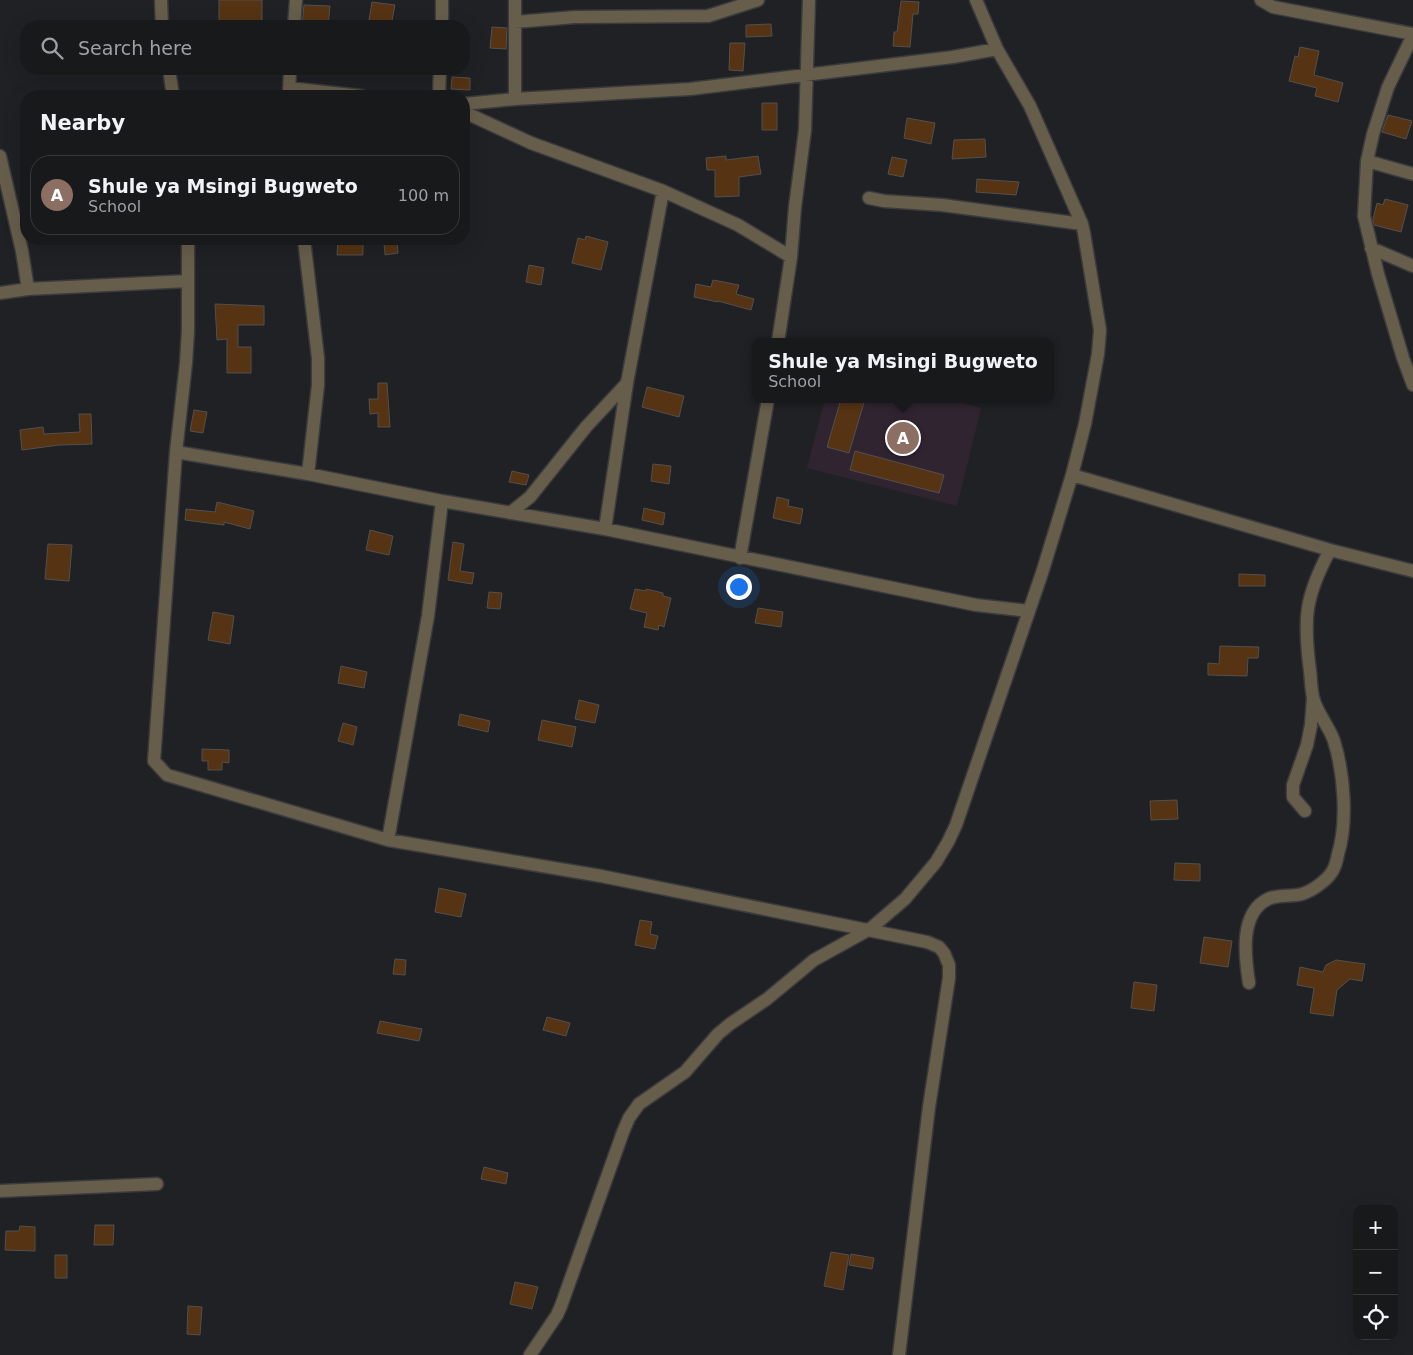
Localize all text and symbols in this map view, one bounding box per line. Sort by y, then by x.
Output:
search box [20,20,470,75]
icon: search [38,34,66,62]
text: Search here [78,37,192,59]
text: Nearby [40,111,125,135]
text: Shule ya Msingi Bugweto [88,175,358,197]
text: A [51,186,63,205]
text: 100 m [398,186,449,205]
text: School [88,197,141,216]
popup [752,338,1054,403]
text: Shule ya Msingi Bugweto [768,350,1038,372]
text: School [768,372,821,391]
pin: A [887,419,919,457]
your location [726,574,752,600]
map controls [1353,1205,1398,1340]
button: + [1353,1205,1398,1250]
button: − [1353,1250,1398,1295]
button: locate [1353,1295,1398,1340]

